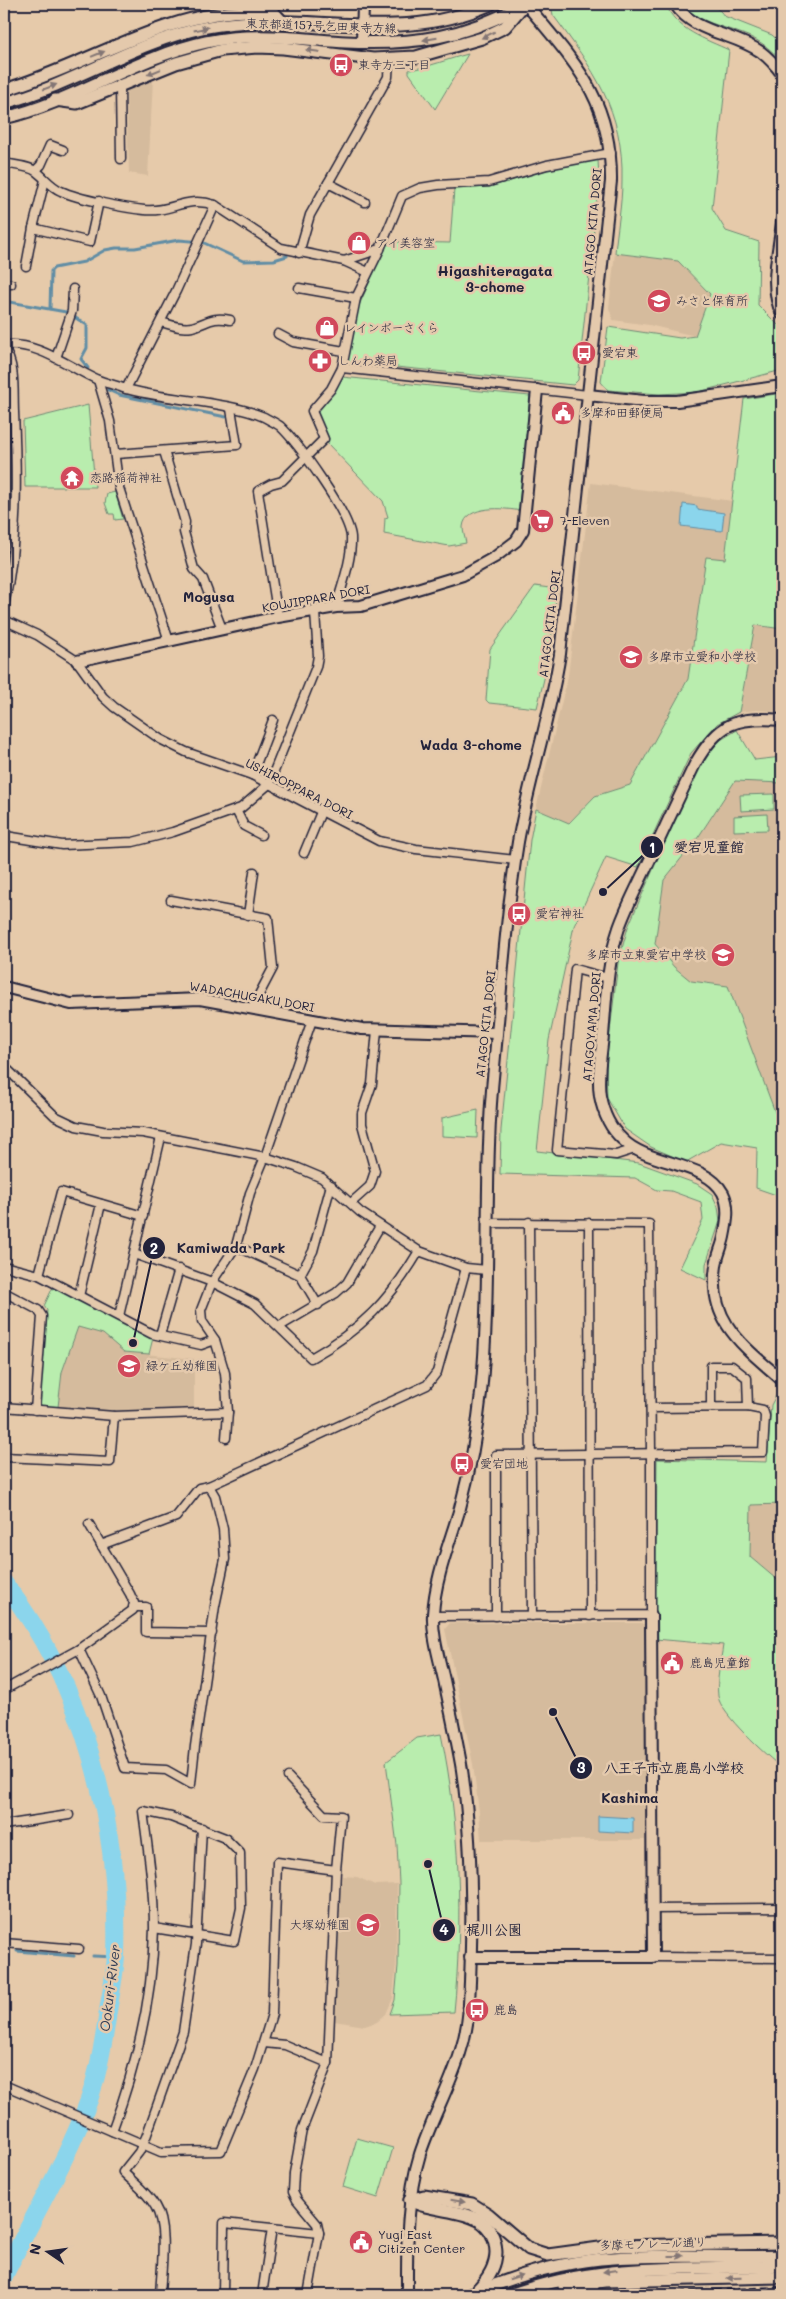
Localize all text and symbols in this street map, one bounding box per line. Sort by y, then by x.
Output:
street label: 東京都道157号乞田東寺方線 [245,14,397,36]
one-way arrow [194,25,209,33]
one-way arrow [481,30,496,39]
one-way arrow [422,36,438,44]
one-way arrow [304,47,320,55]
one-way arrow [91,50,106,58]
bus stop icon: 東寺方三丁目 [328,52,354,78]
place label: 東寺方三丁目 [358,56,430,72]
one-way arrow [146,68,161,76]
one-way arrow [43,82,57,90]
street label: ATAGO KITA DORI [579,168,605,276]
shop icon: アイ美容室 [346,230,372,256]
place label: アイ美容室 [376,234,435,250]
district label: Higashiteragata 3-chome [437,261,553,296]
school or university icon: みさと保育所 [646,288,672,314]
place label: みさと保育所 [676,292,748,308]
shop icon: レインボーさくら [314,315,340,341]
place label: レインボーさくら [344,319,439,335]
bus stop icon: 愛宕東 [571,340,597,366]
place label: 愛宕東 [602,344,638,360]
pharmacy icon: しんわ薬局 [307,348,333,374]
place label: しんわ薬局 [338,352,398,368]
public building icon: 多摩和田郵便局 [550,400,576,426]
place label: 多摩和田郵便局 [580,404,664,420]
temple icon: 恋路稲荷神社 [59,465,85,491]
place label: 恋路稲荷神社 [90,469,162,485]
supermarket icon: 7-Eleven [529,508,555,534]
place label: 7-Eleven [560,512,609,528]
street label: ATAGO KITA DORI [535,570,564,678]
street label: KOUJIPPARA DORI [261,581,371,615]
district label: Mogusa [183,587,235,606]
school or university icon: 多摩市立愛和小学校 [618,644,644,670]
place label: 多摩市立愛和小学校 [648,648,756,664]
district label: Wada 3-chome [420,735,522,754]
street label: USHIROPPARA DORI [243,754,356,822]
callout: 愛宕児童館 [639,833,754,862]
text: 1 [649,837,655,857]
text: 愛宕児童館 [674,837,744,856]
bus stop icon: 愛宕神社 [506,901,532,927]
place label: 愛宕神社 [536,905,584,921]
school or university icon: 多摩市立東愛宕中学校 [710,942,736,968]
place label: 多摩市立東愛宕中学校 [586,946,706,962]
street label: ATAGO KITA DORI [471,970,499,1078]
street label: ATAGOYAMA DORI [578,971,604,1083]
street label: WADACHUGAKU DORI [188,977,316,1015]
callout: Kamiwada Park [141,1234,295,1263]
text: 2 [150,1238,158,1258]
text: Kamiwada Park [177,1238,285,1257]
school or university icon: 緑ケ丘幼稚園 [116,1353,142,1379]
place label: 緑ケ丘幼稚園 [146,1357,218,1373]
bus stop icon: 愛宕団地 [449,1451,475,1477]
place label: 愛宕団地 [480,1455,528,1471]
public building icon: 鹿島児童館 [659,1650,685,1676]
place label: 鹿島児童館 [690,1654,750,1670]
callout: 八王子市立鹿島小学校 [569,1754,754,1783]
text: 3 [576,1757,586,1777]
text: 八王子市立鹿島小学校 [604,1758,744,1777]
district label: Kashima [601,1788,659,1807]
school or university icon: 大塚幼稚園 [355,1912,381,1938]
callout: 梶川公園 [431,1915,532,1944]
place label: 大塚幼稚園 [290,1916,350,1932]
text: 4 [439,1919,449,1939]
text: 梶川公園 [466,1920,522,1939]
water label: Ookuri-River [95,1943,124,2033]
bus stop icon: 鹿島 [464,1997,490,2023]
place label: 鹿島 [494,2001,518,2017]
one-way arrow [450,2198,466,2206]
north arrow [22,2226,72,2276]
place label: Yugi East Citizen Center [378,2226,465,2256]
public building icon: Yugi East Citizen Center [348,2229,374,2255]
street label: 多摩モノレール通り [599,2233,707,2253]
text: N [24,2242,45,2256]
one-way arrow [668,2252,684,2260]
one-way arrow [602,2267,618,2275]
one-way arrow [508,2273,523,2280]
one-way arrow [725,2275,741,2283]

